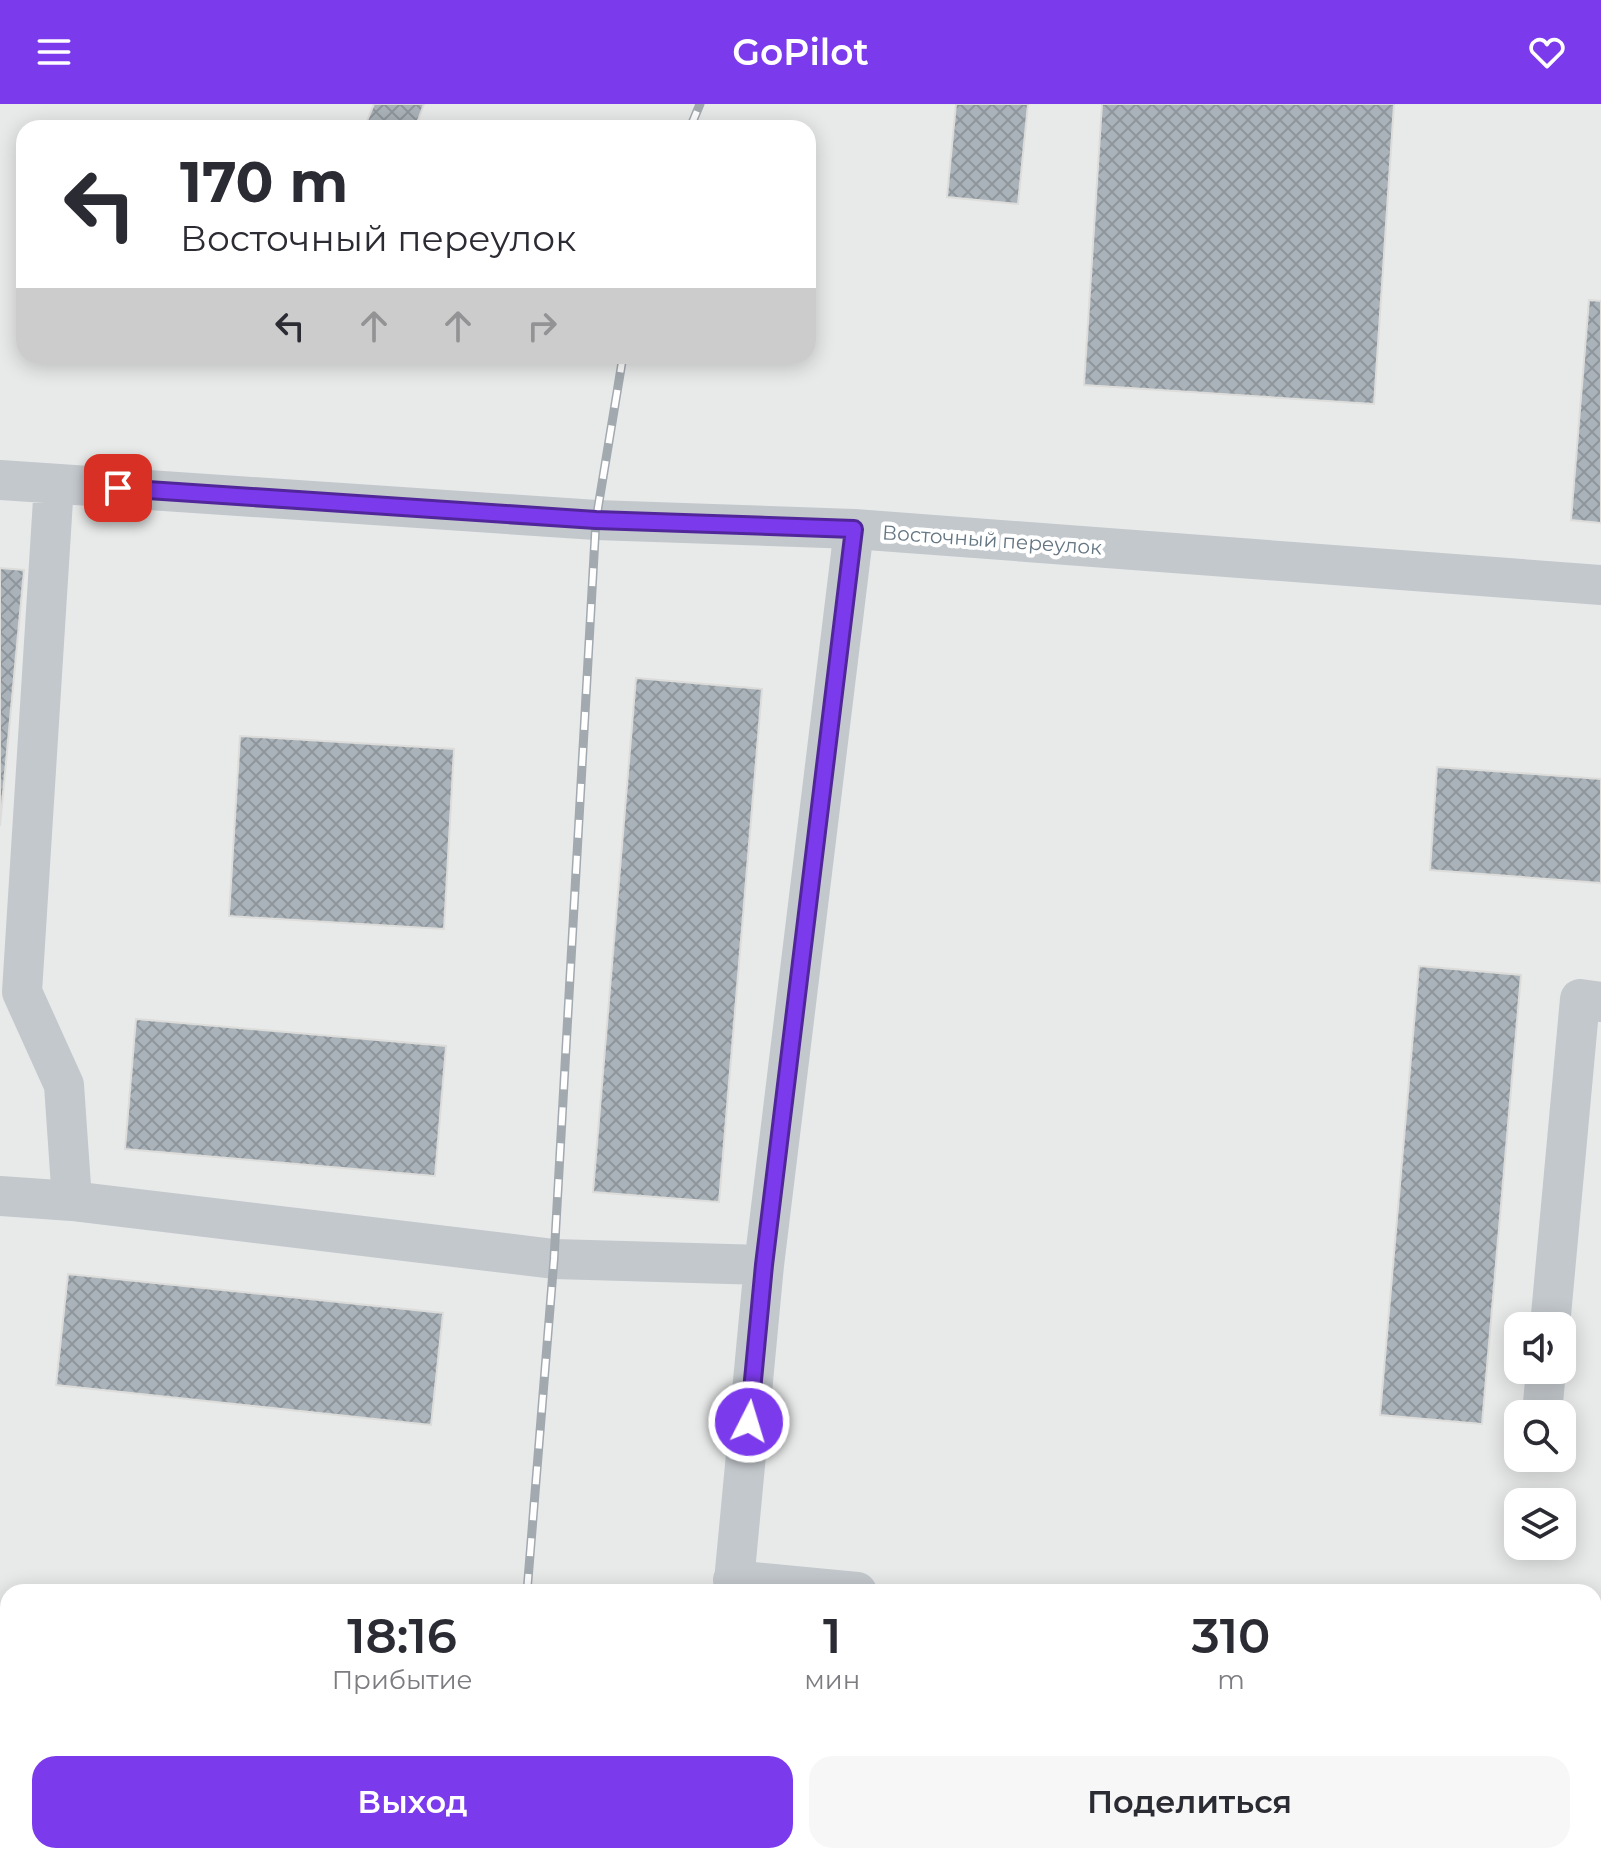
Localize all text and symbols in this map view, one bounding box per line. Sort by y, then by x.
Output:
icon: menu [32,30,76,74]
text: GoPilot [732,30,869,74]
icon: heart [1525,30,1569,74]
text: 170 m [180,148,348,216]
icon: left [48,152,152,256]
text: Восточный переулок [180,216,576,260]
icon: left [268,304,312,348]
icon: ahead [352,304,396,348]
icon: ahead [436,304,480,348]
icon: right [520,304,564,348]
pin [84,454,152,522]
icon: arrive [96,466,140,510]
street label: Восточный переулок [881,520,1103,560]
map controls [1504,1312,1576,1560]
button: sound [1504,1312,1576,1384]
position arrow [707,1380,791,1464]
button: search [1504,1400,1576,1472]
button: layers [1504,1488,1576,1560]
text: 18:16 [347,1607,457,1665]
text: 1 [823,1607,841,1665]
text: 310 [1192,1607,1270,1665]
text: Прибытие [332,1664,473,1696]
text: мин [804,1664,860,1696]
text: m [1217,1664,1245,1696]
button: Выход [32,1756,793,1848]
button: Поделиться [809,1756,1570,1848]

